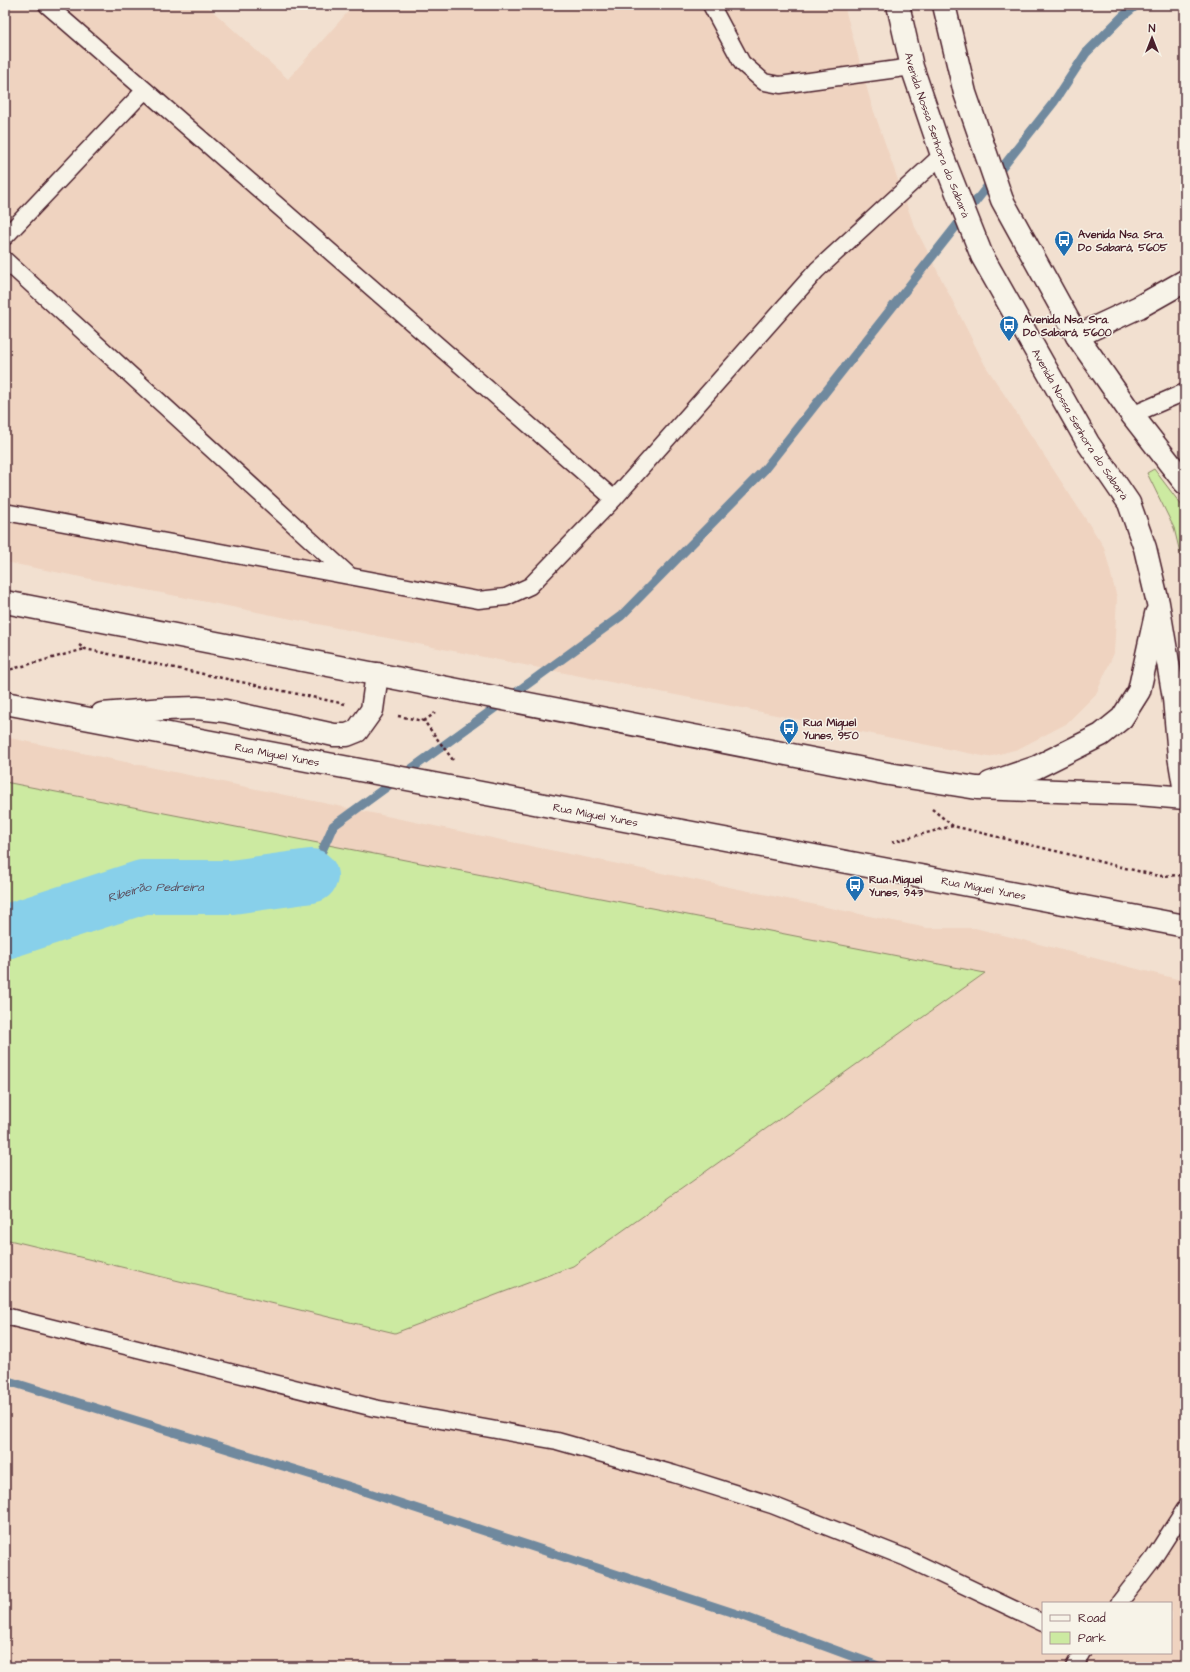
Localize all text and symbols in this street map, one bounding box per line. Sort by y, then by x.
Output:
north arrow [1132,18,1172,58]
text: N [1149,21,1156,36]
street label: Avenida Nossa Senhora do Sabará [901,51,974,220]
place label: Avenida Nsa. Sra. Do Sabará, 5605 [1078,227,1168,255]
bus stop icon: Avenida Nsa. Sra. Do Sabará, 5605 [1053,229,1075,257]
place label: Avenida Nsa. Sra. Do Sabará, 5600 [1023,312,1112,340]
bus stop icon: Avenida Nsa. Sra. Do Sabará, 5600 [998,314,1020,342]
street label: Avenida Nossa Senhora do Sabará [1029,346,1132,503]
place label: Rua Miguel Yunes, 950 [803,715,859,743]
bus stop icon: Rua Miguel Yunes, 950 [778,717,800,745]
street label: Rua Miguel Yunes [234,739,321,770]
street label: Rua Miguel Yunes [552,799,640,830]
place label: Rua Miguel Yunes, 943 [869,872,924,900]
street label: Rua Miguel Yunes [940,873,1028,903]
bus stop icon: Rua Miguel Yunes, 943 [844,874,866,902]
water label: Ribeirão Pedreira [105,878,205,907]
legend [1042,1602,1172,1654]
text: Road [1078,1610,1106,1627]
text: Park [1078,1630,1106,1647]

